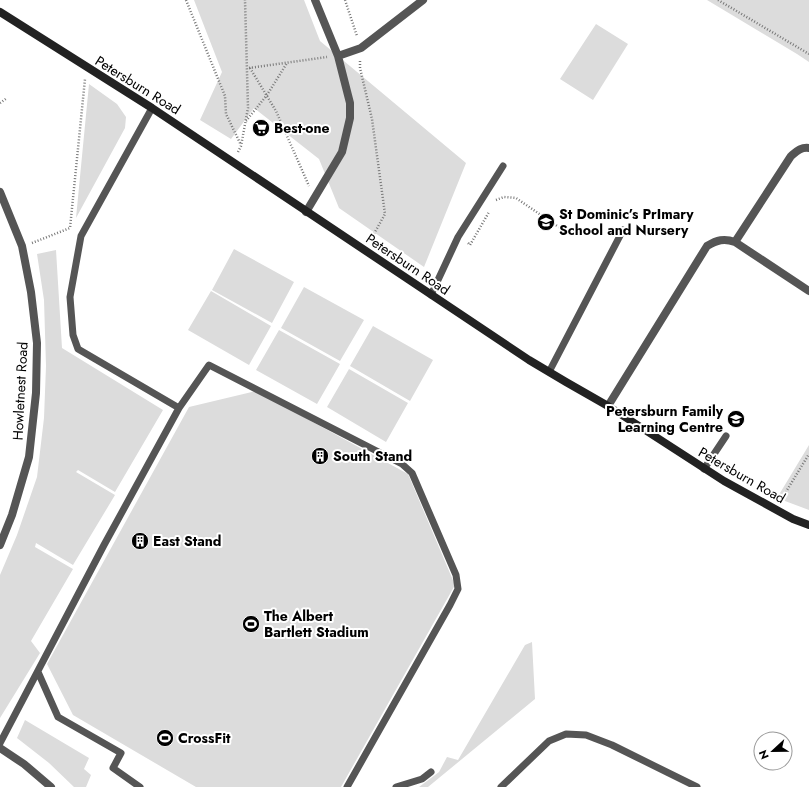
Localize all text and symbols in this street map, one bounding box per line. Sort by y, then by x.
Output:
street label: Petersburn Road [91,51,185,119]
supermarket icon: Best-one [251,118,271,138]
place label: Best-one [274,118,330,138]
place label: St Dominic’s PrImary School and Nursery [559,204,694,240]
school or university icon: St Dominic’s PrImary School and Nursery [536,212,556,232]
street label: Petersburn Road [362,228,454,300]
street label: Howletnest Road [7,341,33,441]
place label: Petersburn Family Learning Centre [606,401,724,437]
school or university icon: Petersburn Family Learning Centre [726,409,746,429]
street label: Petersburn Road [695,442,789,508]
building icon: South Stand [310,446,330,466]
place label: South Stand [333,446,412,466]
building icon: East Stand [130,531,150,551]
place label: East Stand [153,531,221,551]
place label: The Albert Bartlett Stadium [264,606,369,642]
sports icon: The Albert Bartlett Stadium [241,614,261,634]
sports icon: CrossFit [155,728,175,748]
place label: CrossFit [178,728,231,748]
north arrow [753,731,793,771]
text: N [755,748,773,762]

